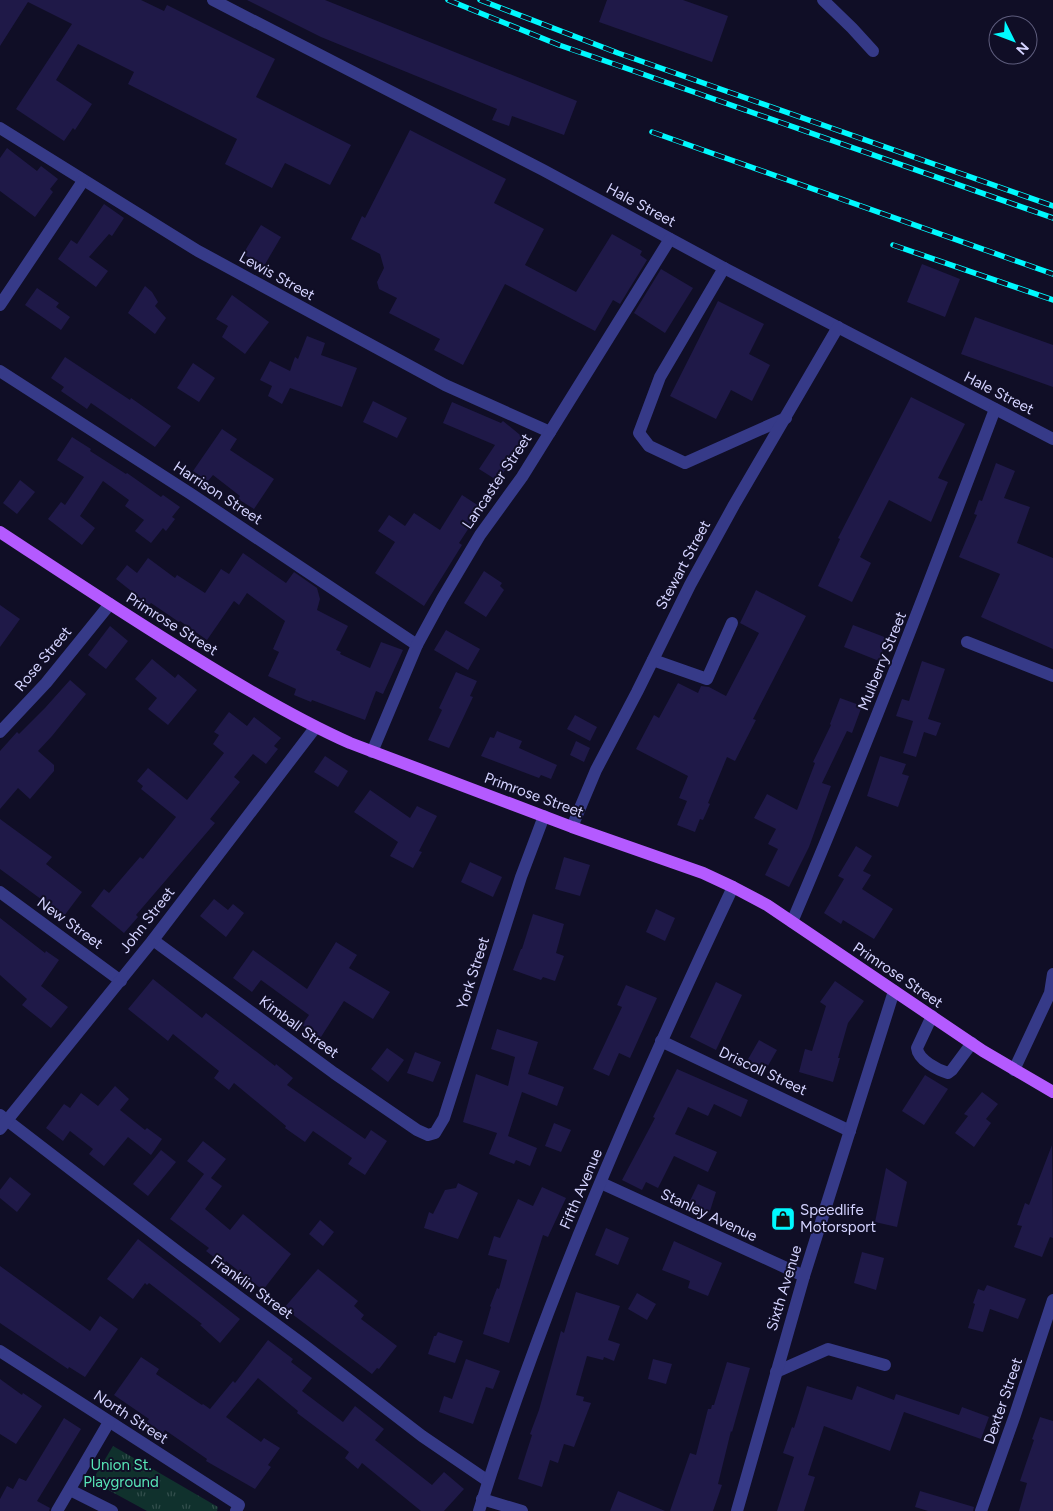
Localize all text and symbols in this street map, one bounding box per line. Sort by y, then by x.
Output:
north arrow [988,15,1038,65]
text: N [1012,39,1032,58]
street label: Hale Street [603,179,679,231]
street label: Lewis Street [236,248,318,304]
street label: Hale Street [961,368,1037,418]
street label: Lancaster Street [458,430,536,532]
street label: Harrison Street [170,458,266,529]
street label: Stewart Street [652,517,714,613]
street label: Primrose Street [123,589,221,660]
street label: Mulberry Street [854,609,910,713]
street label: Rose Street [11,623,75,695]
street label: Primrose Street [482,769,587,821]
street label: John Street [116,883,179,957]
street label: New Street [34,893,107,953]
street label: York Street [453,934,493,1011]
street label: Primrose Street [850,938,947,1012]
street label: Kimball Street [256,992,343,1062]
street label: Driscoll Street [716,1043,810,1099]
street label: Fifth Avenue [556,1146,606,1232]
street label: Stanley Avenue [658,1185,760,1245]
place label: Speedlife Motorsport [800,1201,876,1236]
shop icon: Speedlife Motorsport [770,1206,796,1232]
street label: Sixth Avenue [762,1243,806,1333]
street label: Franklin Street [207,1251,297,1323]
street label: Dexter Street [980,1355,1026,1447]
street label: North Street [90,1386,172,1448]
park label: Union St. Playground [83,1456,159,1491]

